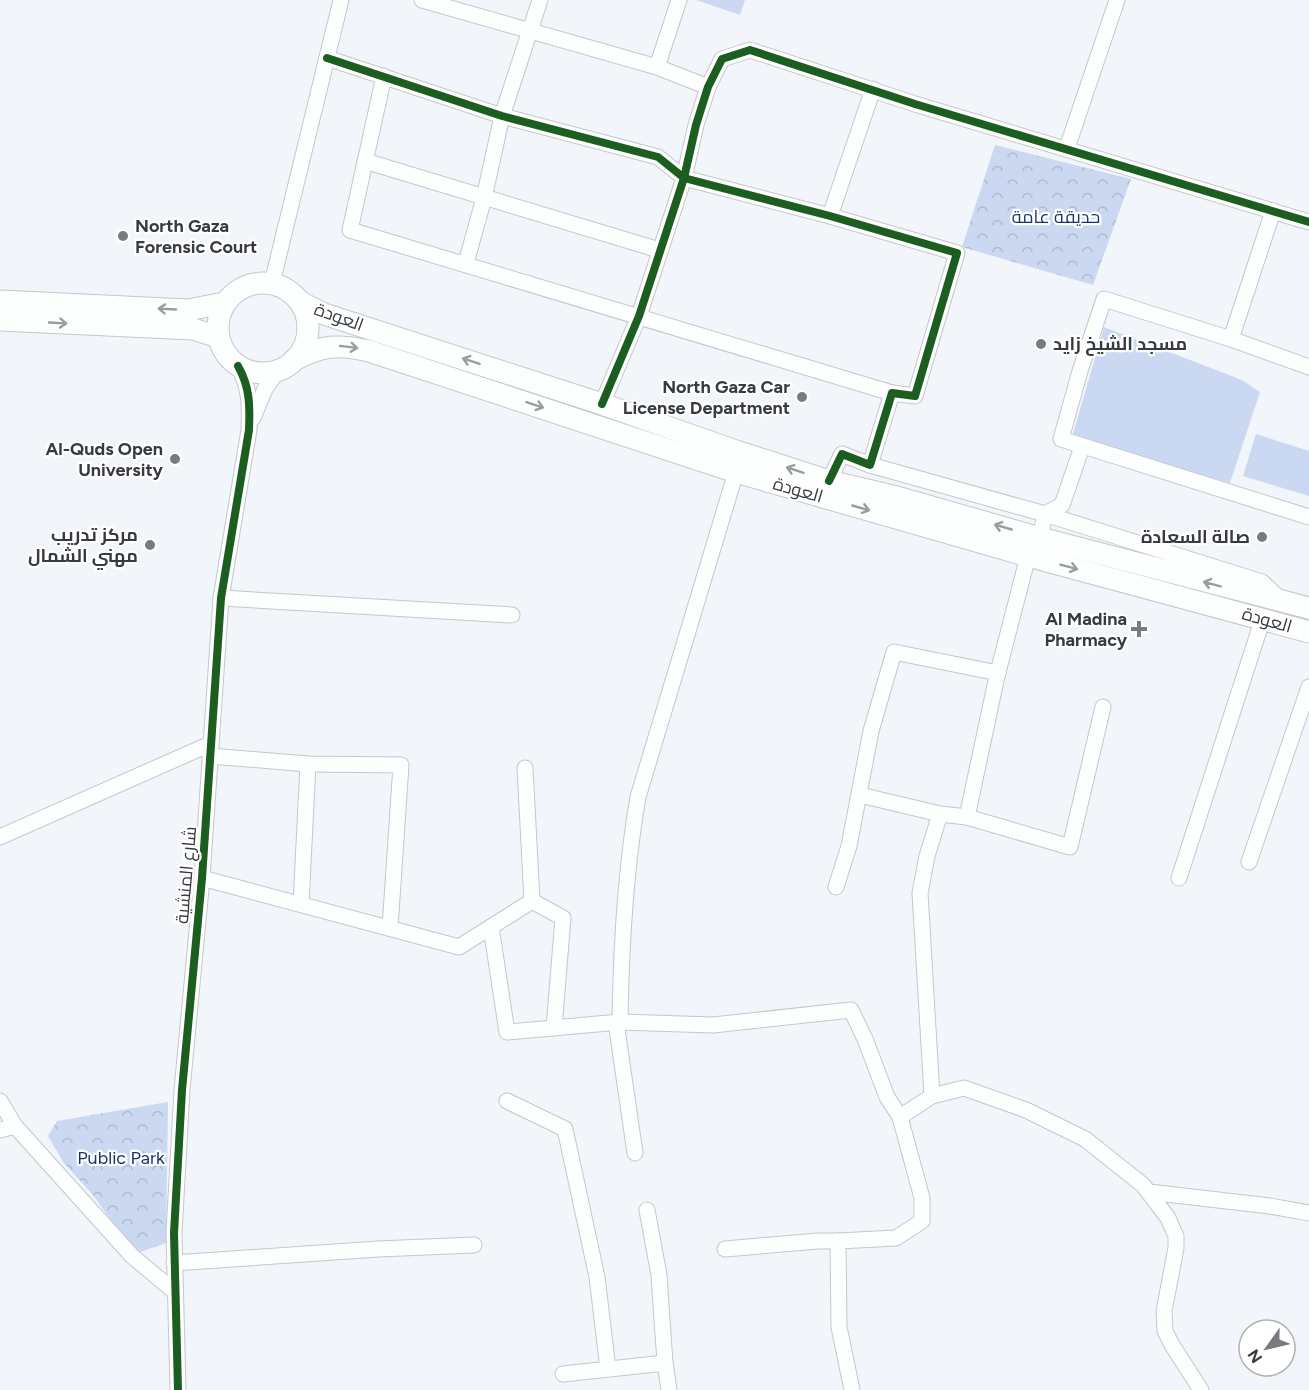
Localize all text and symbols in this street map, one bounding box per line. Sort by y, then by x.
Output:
park label: حديقة عامة [1012,206,1100,228]
place label: North Gaza Forensic Court [135,215,257,258]
marker: North Gaza Forensic Court [116,229,130,243]
street label: العودة [311,298,367,336]
one-way arrow [157,304,177,315]
one-way arrow [48,317,68,328]
place label: مسجد الشيخ زايد [1053,333,1187,356]
marker: مسجد الشيخ زايد [1034,337,1048,351]
one-way arrow [339,342,359,353]
one-way arrow [462,355,481,366]
place label: North Gaza Car License Department [623,376,790,419]
marker: North Gaza Car License Department [795,390,809,404]
one-way arrow [525,400,544,411]
place label: Al-Quds Open University [45,438,164,481]
marker: Al-Quds Open University [168,452,182,466]
one-way arrow [786,464,805,475]
street label: العودة [771,472,825,508]
one-way arrow [851,503,870,514]
one-way arrow [994,521,1013,532]
place label: مركز تدريب مهني الشمال [28,524,138,571]
place label: صالة السعادة [1141,526,1250,548]
marker: صالة السعادة [1255,530,1269,544]
marker: مركز تدريب مهني الشمال [143,538,157,552]
one-way arrow [1059,562,1078,573]
one-way arrow [1202,577,1221,589]
street label: العودة [1240,602,1294,638]
place label: Al Madina Pharmacy [1044,608,1128,651]
marker: Al Madina Pharmacy [1132,622,1146,636]
street label: شارع المنشية [171,825,202,925]
park label: Public Park [77,1147,165,1169]
north arrow [1237,1318,1297,1378]
text: N [1244,1346,1266,1367]

